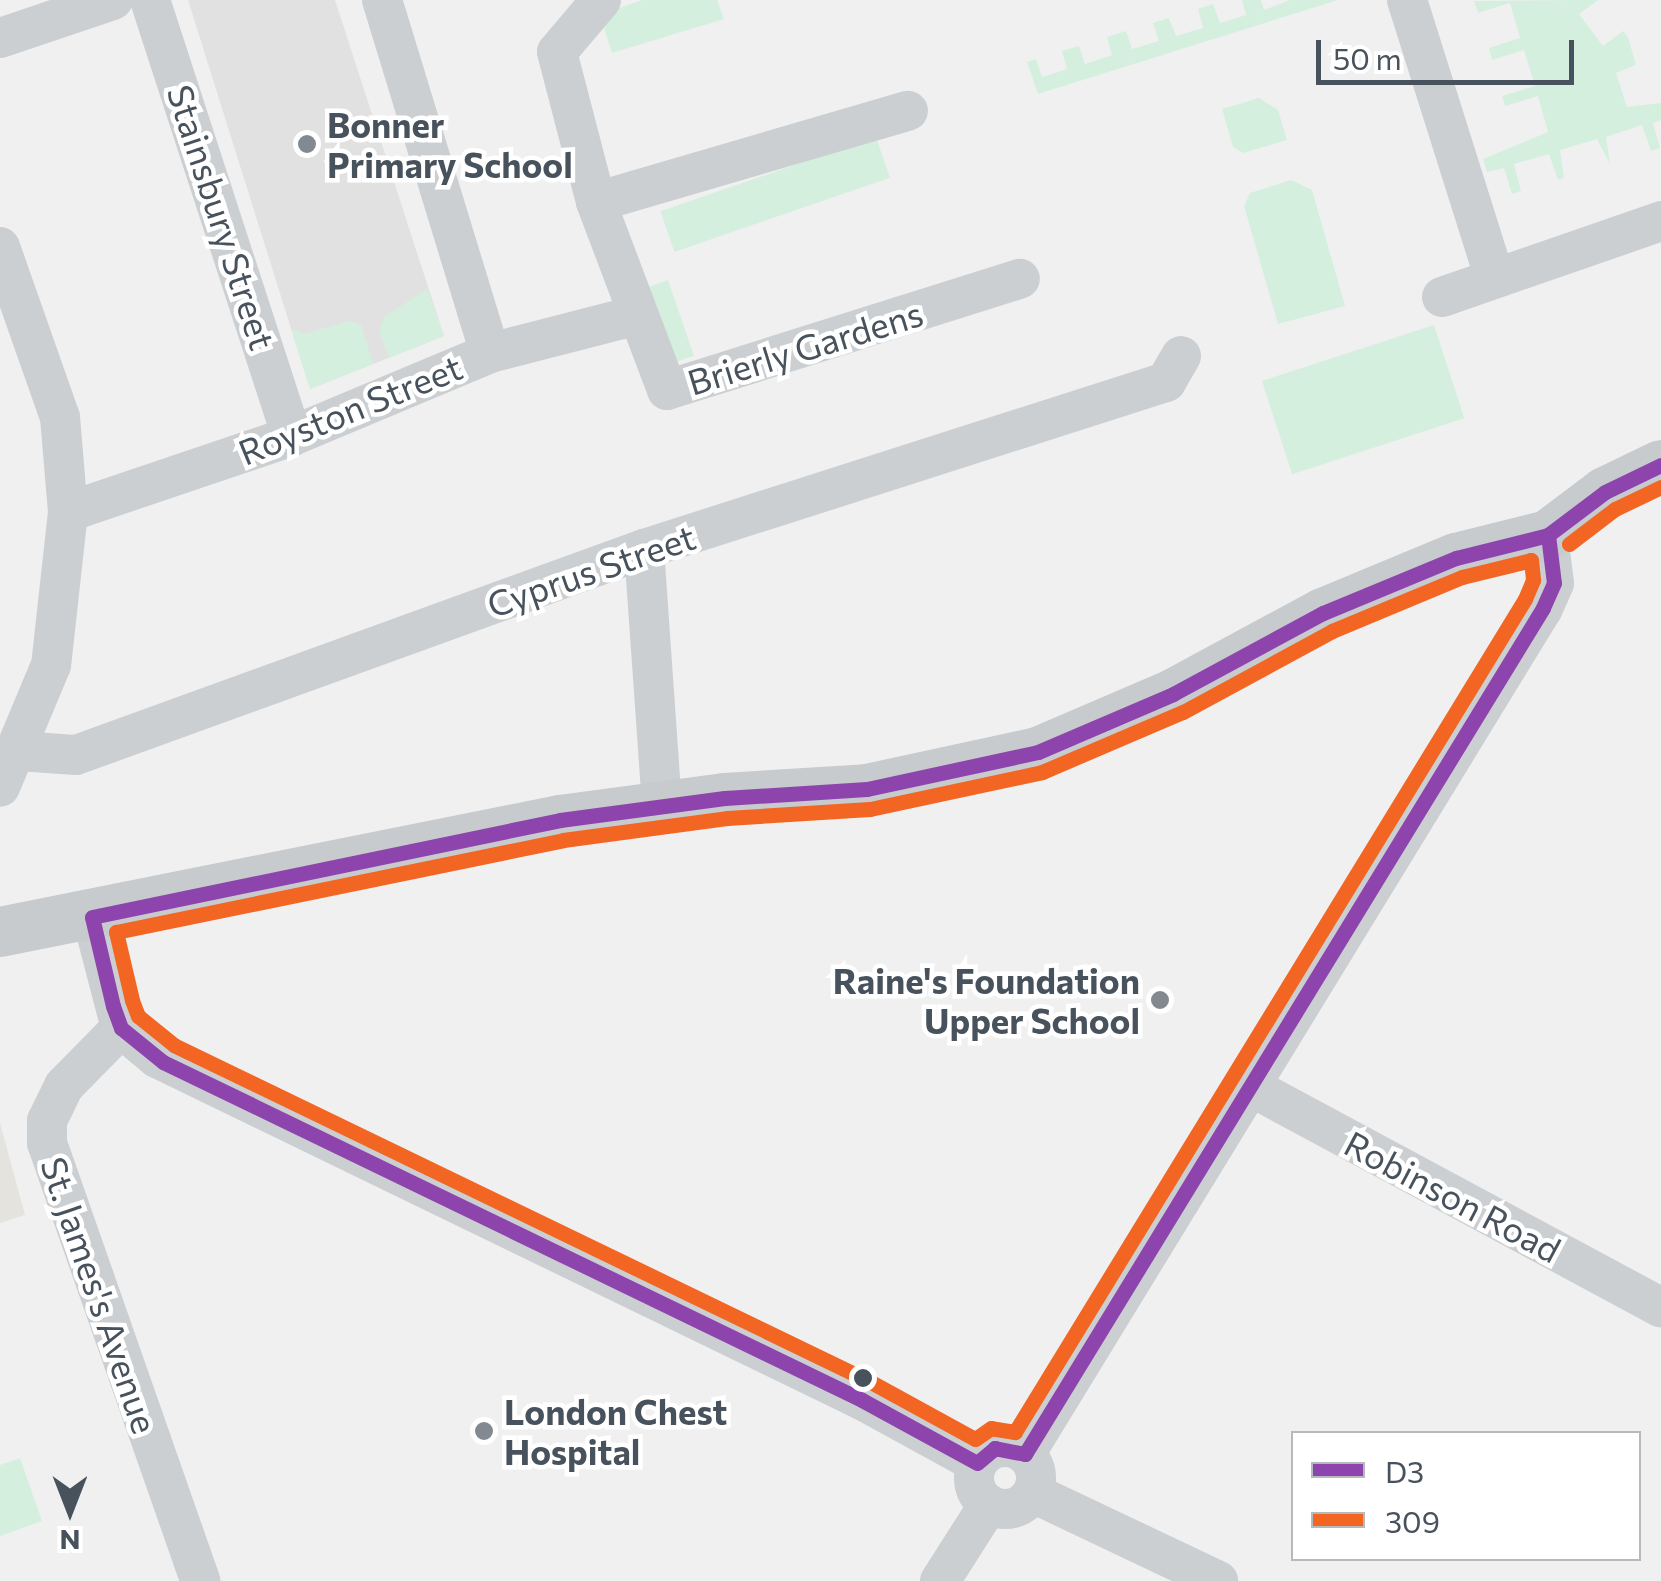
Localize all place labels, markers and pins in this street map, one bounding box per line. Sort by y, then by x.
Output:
place label: Bonner Primary School [327,103,573,185]
marker: Bonner Primary School [296,133,318,155]
place label: Raine's Foundation Upper School [833,959,1140,1041]
marker: Raine's Foundation Upper School [1149,989,1171,1011]
unlabelled marker [853,1368,873,1388]
place label: London Chest Hospital [504,1390,727,1472]
marker: London Chest Hospital [473,1420,495,1442]

